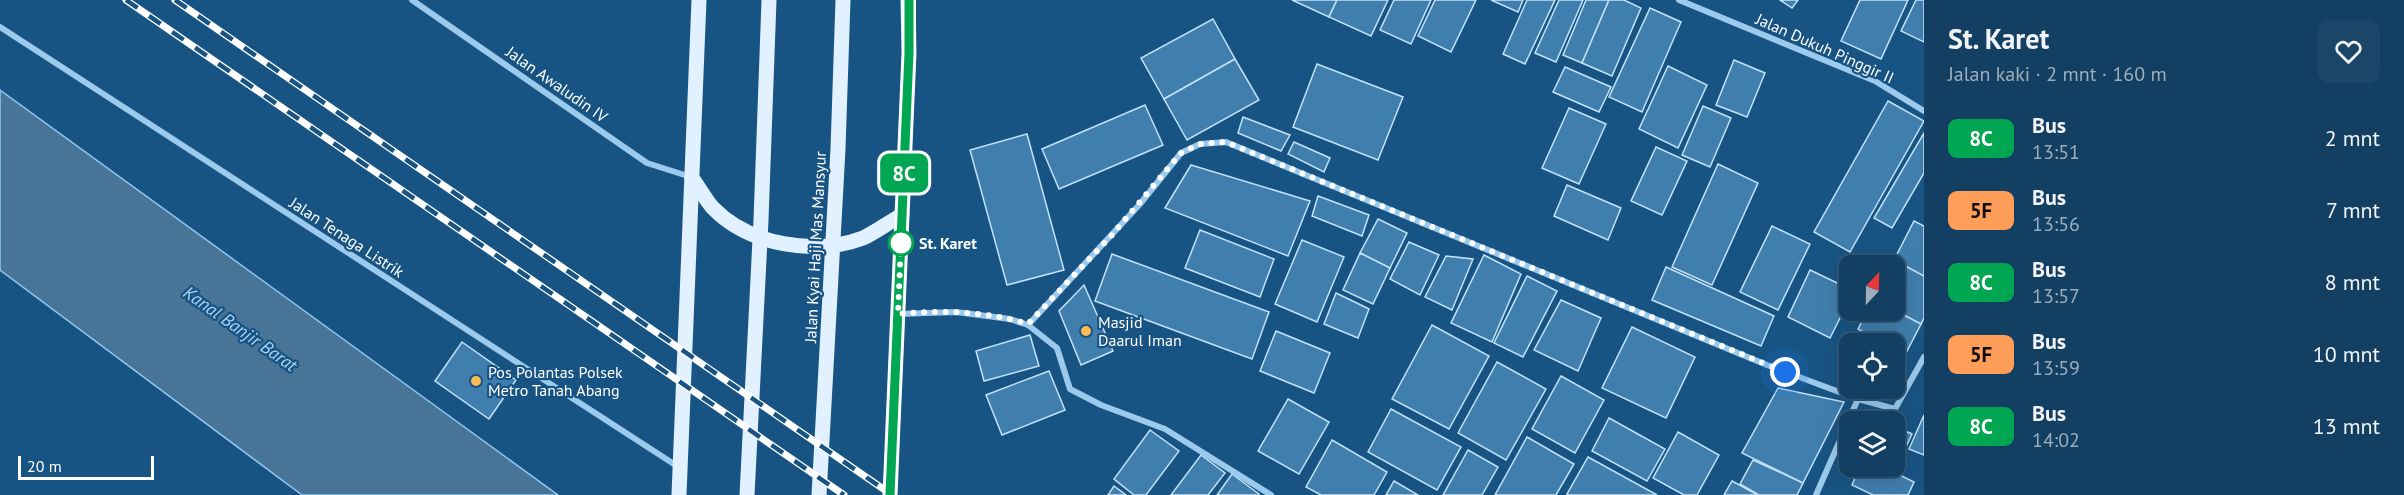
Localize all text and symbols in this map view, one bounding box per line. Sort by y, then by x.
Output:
street label: Jalan Dukuh Pinggir II [1752,8,1897,87]
text: St. Karet [1948,20,2049,57]
button: heart [2317,20,2380,83]
street label: Jalan Awaludin IV [502,41,612,127]
text: Jalan kaki · 2 mnt · 160 m [1948,61,2167,87]
text: Bus [2032,111,2066,139]
text: 2 mnt [2325,124,2380,152]
text: 8C [1969,125,1993,152]
text: 13:51 [2032,139,2080,165]
street label: Jalan Kyai Haji Mas Mansyur [800,150,830,344]
line badge: 8C [877,154,931,192]
text: 8C [892,160,916,187]
text: Bus [2032,183,2066,211]
street label: Jalan Tenaga Listrik [285,192,408,282]
text: 7 mnt [2326,196,2380,224]
text: 5F [1970,197,1992,224]
text: 13:56 [2032,211,2080,237]
marker: St. Karet [888,230,914,256]
place label: St. Karet [919,233,977,253]
north arrow [1839,255,1905,321]
map controls [1839,255,1905,477]
text: Bus [2032,255,2066,283]
text: 8 mnt [2325,268,2380,296]
text: 8C [1969,269,1993,296]
water label: Kanal Banjir Barat [179,281,303,377]
text: 13:57 [2032,283,2080,309]
place label: Masjid Daarul Iman [1098,312,1182,350]
marker: Masjid Daarul Iman [1079,324,1093,338]
text: Bus [2032,327,2066,355]
button: locate [1839,333,1905,399]
text: 10 mnt [2313,340,2380,368]
text: 5F [1970,341,1992,368]
text: 13:59 [2032,355,2080,381]
your location [1770,357,1800,387]
place label: Pos Polantas Polsek Metro Tanah Abang [488,362,623,400]
marker: Pos Polantas Polsek Metro Tanah Abang [469,374,483,388]
text: Bus [2032,399,2066,427]
button: layers [1839,411,1905,477]
text: 13 mnt [2313,412,2380,440]
text: 8C [1969,413,1993,440]
text: 14:02 [2032,427,2080,453]
scale bar [18,453,154,480]
text: 20 m [27,456,62,476]

